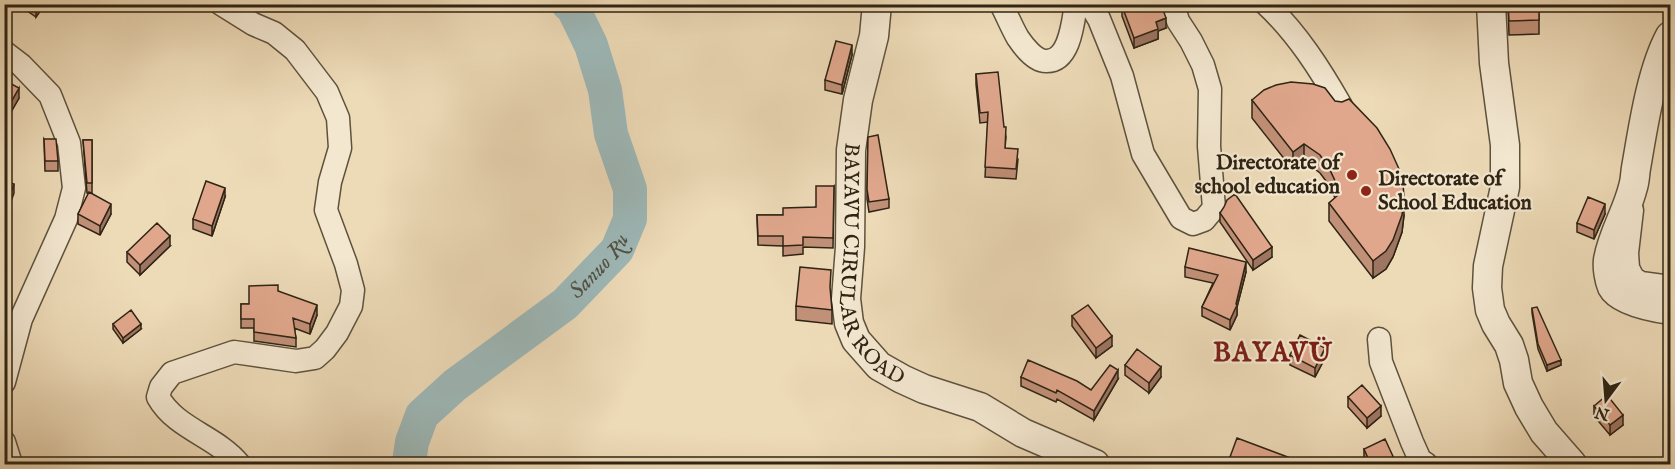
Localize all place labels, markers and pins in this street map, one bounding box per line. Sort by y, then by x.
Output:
place label: Directorate of school education [1195,150,1343,201]
place label: Directorate of School Education [1378,166,1532,217]
marker: Directorate of school education [1345,168,1359,182]
marker: Directorate of School Education [1359,184,1373,198]

